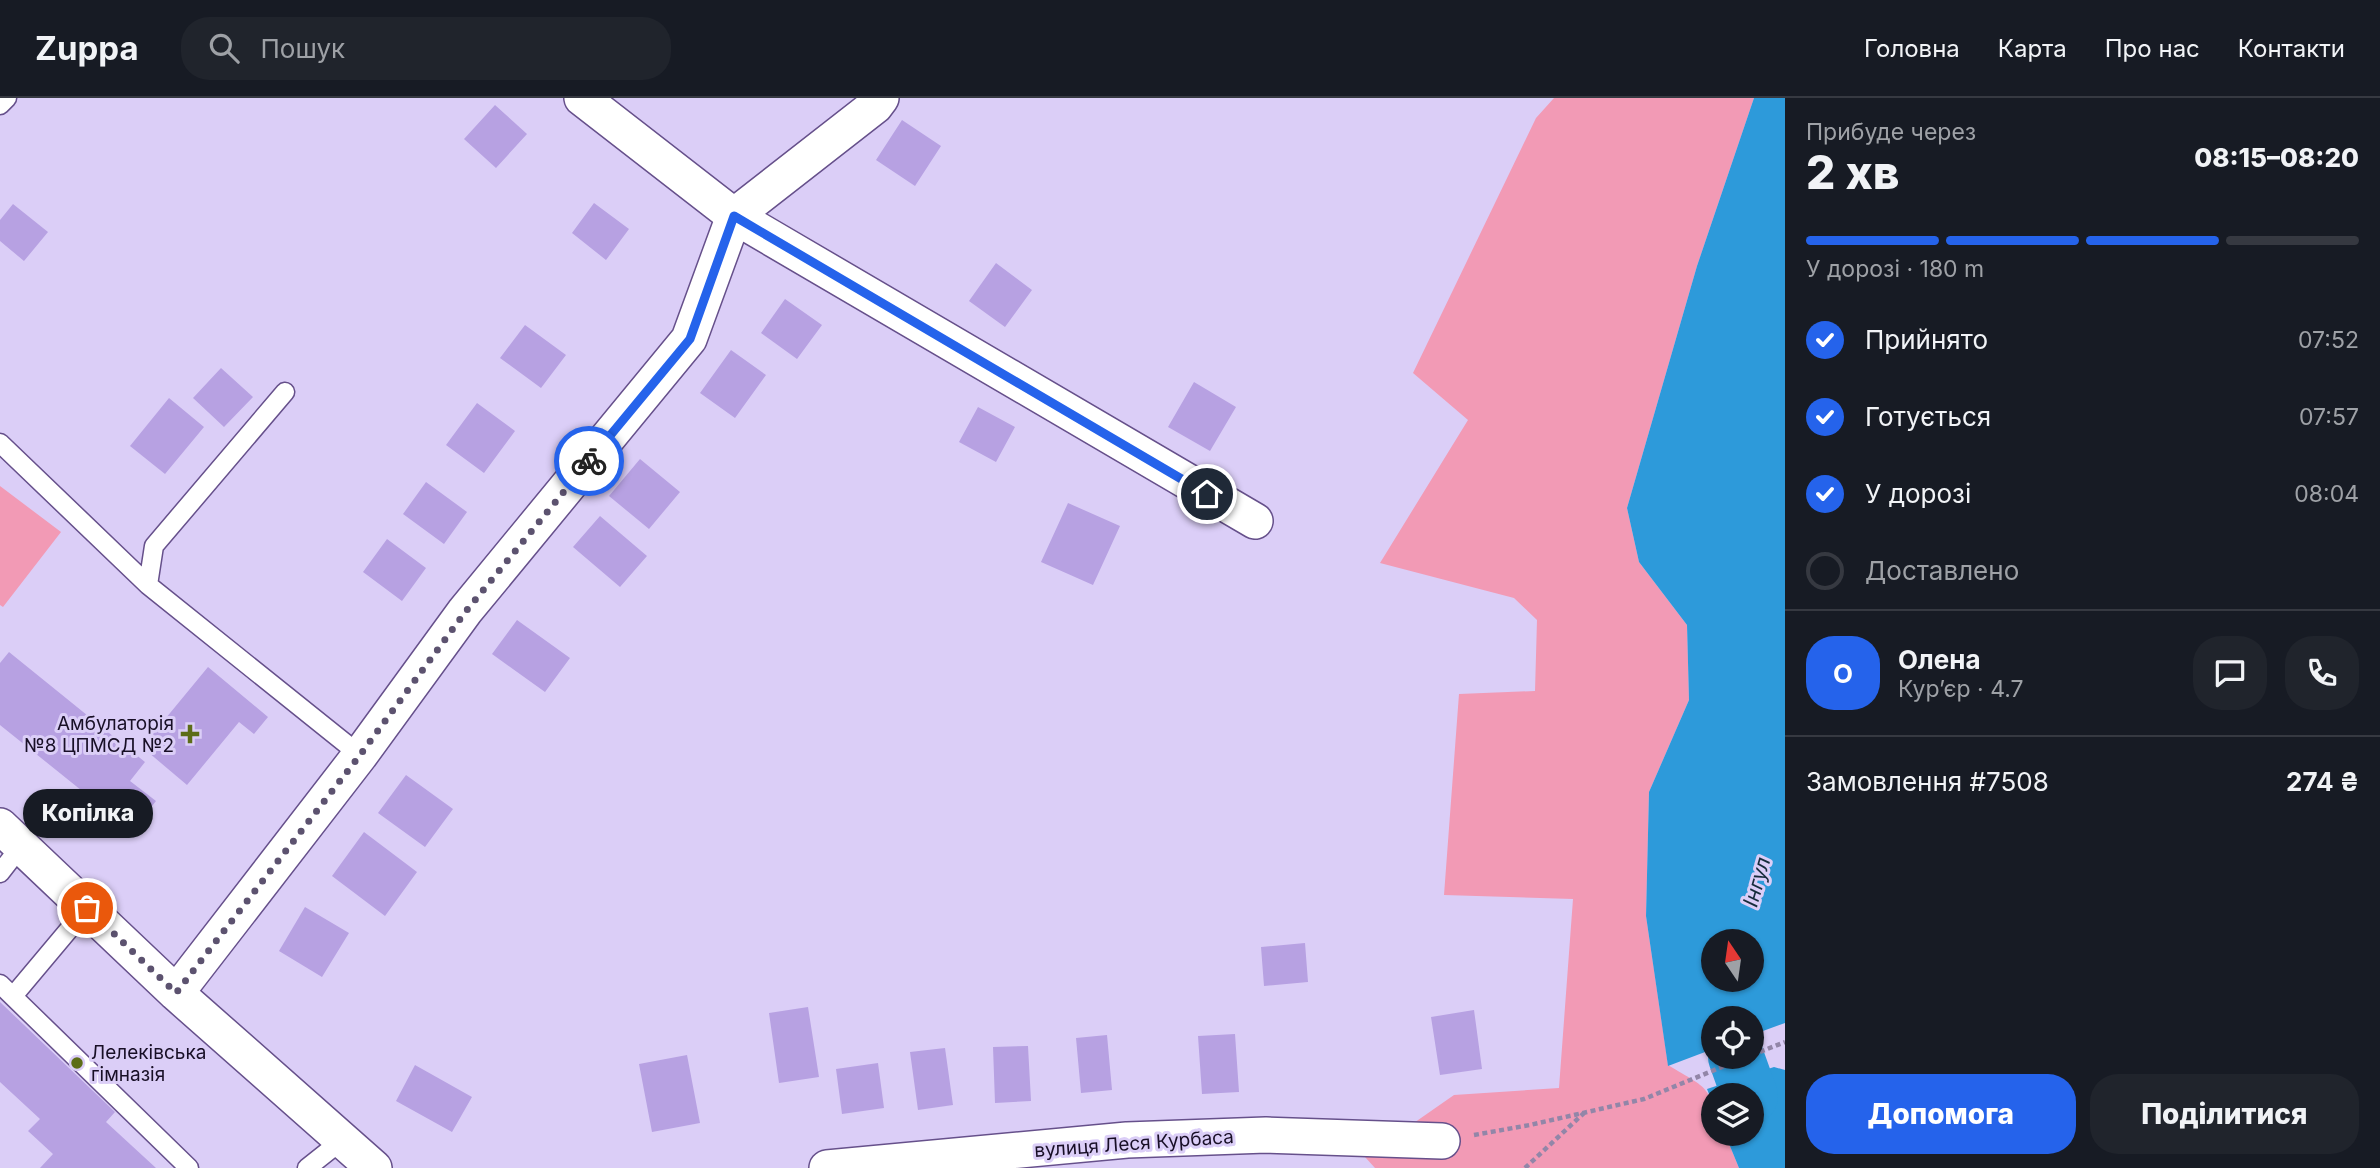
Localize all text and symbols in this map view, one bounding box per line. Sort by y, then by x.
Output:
search box [181,17,671,80]
text: Zuppa [35,28,139,68]
icon: search [205,29,243,67]
text: Пошук [261,33,345,64]
text: Головна [1864,34,1960,63]
text: Карта [1998,34,2067,63]
text: Про нас [2105,34,2200,63]
text: Контакти [2238,34,2345,63]
text: Прибуде через [1806,118,1976,146]
text: 08:15–08:20 [2194,142,2359,173]
text: 2 хв [1806,144,1899,200]
text: У дорозі · 180 m [1806,255,1984,283]
icon: check [1806,321,1844,359]
text: Прийнято [1865,324,1988,355]
text: 07:52 [2298,326,2359,354]
icon: check [1806,398,1844,436]
text: Готується [1865,401,1991,432]
text: 07:57 [2299,403,2359,431]
courier [554,426,624,496]
icon: bike [570,442,608,480]
pin [1177,464,1237,524]
icon: home [1188,475,1226,513]
icon: check [1806,475,1844,513]
text: У дорозі [1865,478,1971,509]
text: 08:04 [2294,480,2359,508]
text: Доставлено [1865,555,2019,586]
button: chat [2193,636,2267,710]
button: phone [2285,636,2359,710]
text: Олена [1898,644,1981,675]
text: О [1833,658,1853,689]
text: Кур’єр · 4.7 [1898,675,2024,703]
place label: Амбулаторія №8 ЦПМСД №2 [24,712,174,757]
marker: Амбулаторія №8 ЦПМСД №2 [180,724,200,744]
text: Замовлення #7508 [1806,766,2049,797]
text: 274 ₴ [2286,766,2359,797]
callout: Копілка [22,789,152,838]
text: Копілка [42,799,134,827]
water label: Інгул [1738,854,1775,910]
pin [57,878,117,938]
icon: bag [68,889,106,927]
north arrow [1701,929,1764,992]
map controls [1701,929,1764,1146]
button: locate [1701,1006,1764,1069]
place label: Лелеківська гімназія [91,1041,206,1086]
marker: Лелеківська гімназія [69,1055,85,1071]
button: Допомога [1806,1074,2076,1154]
button: Поділитися [2090,1074,2359,1154]
button: layers [1701,1083,1764,1146]
street label: вулиця Леся Курбаса [1034,1125,1235,1162]

